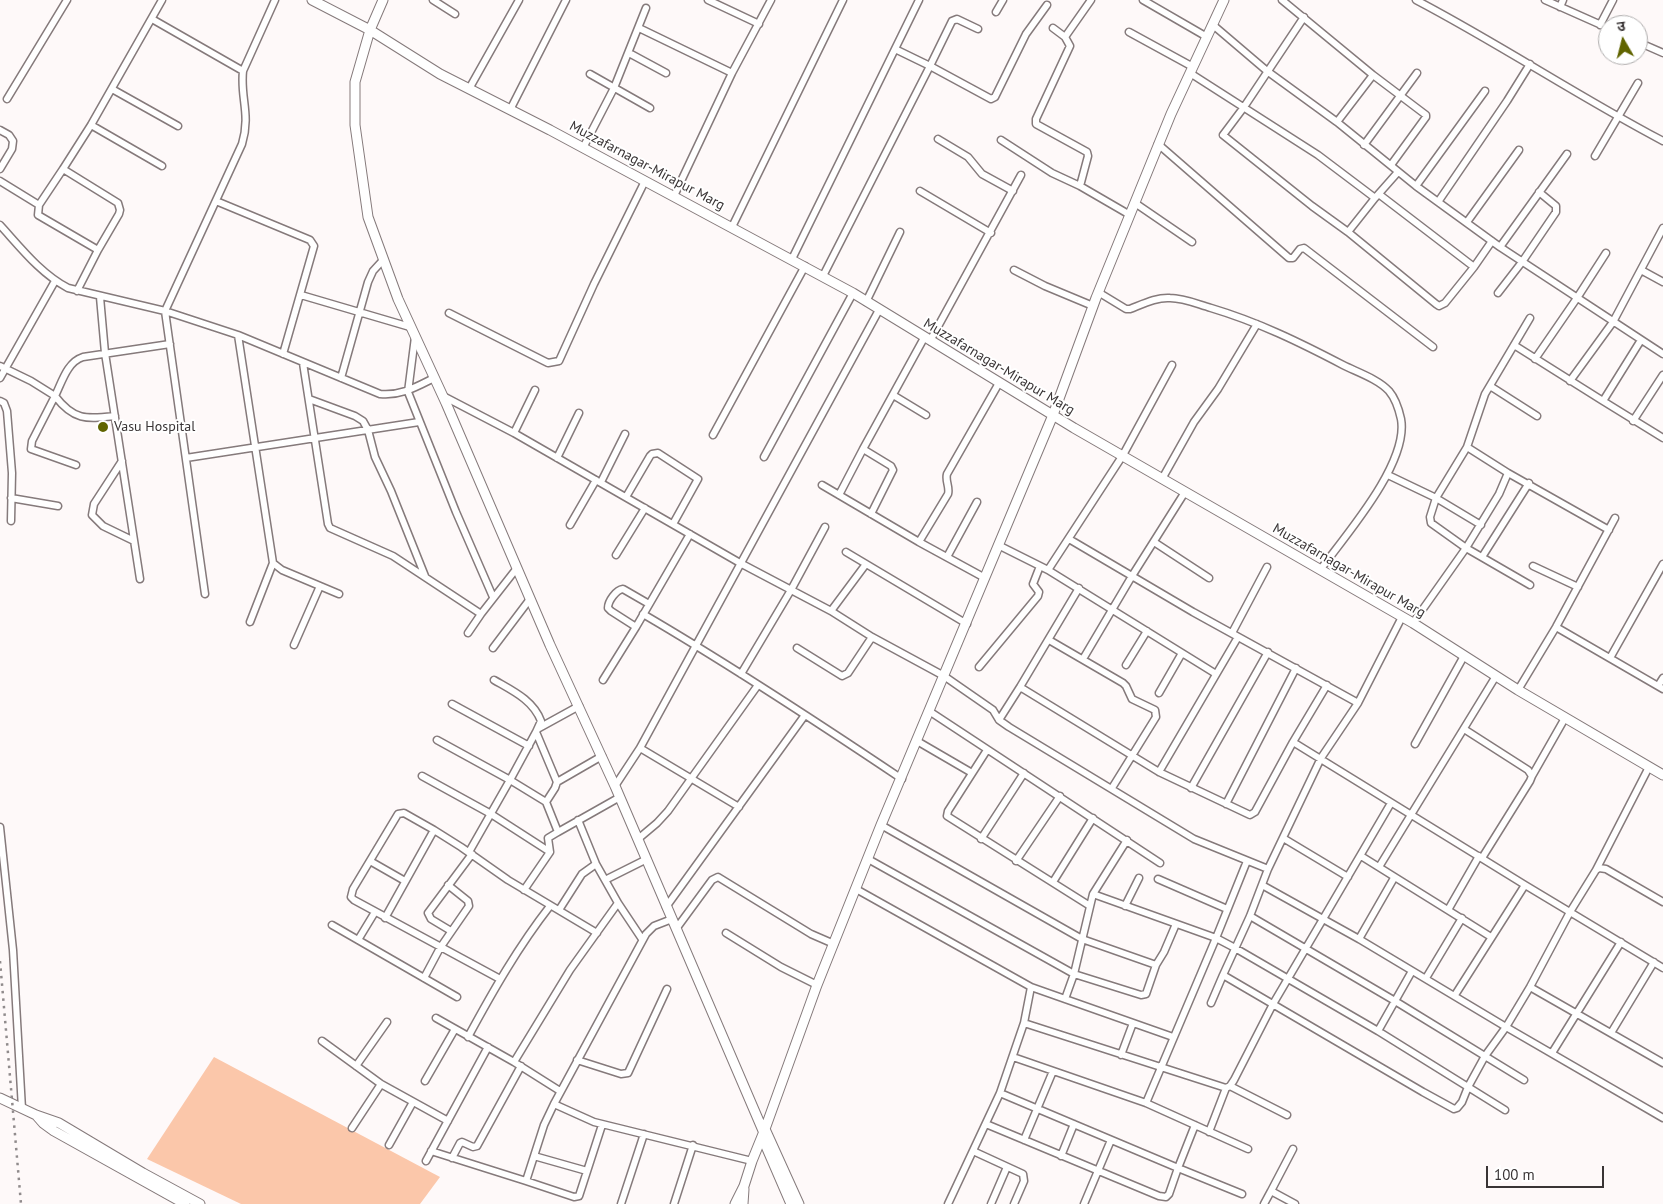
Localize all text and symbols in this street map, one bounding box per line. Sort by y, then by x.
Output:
north arrow [1598,15,1648,65]
text: उ [1616,17,1626,36]
street label: Muzzafarnagar-Mirapur Marg [566,118,728,214]
street label: Muzzafarnagar-Mirapur Marg [920,315,1078,419]
place label: Vasu Hospital [114,419,195,435]
marker: Vasu Hospital [96,420,110,434]
street label: Muzzafarnagar-Mirapur Marg [1270,520,1428,622]
scale bar [1488,1156,1606,1188]
text: 100 m [1494,1165,1535,1184]

